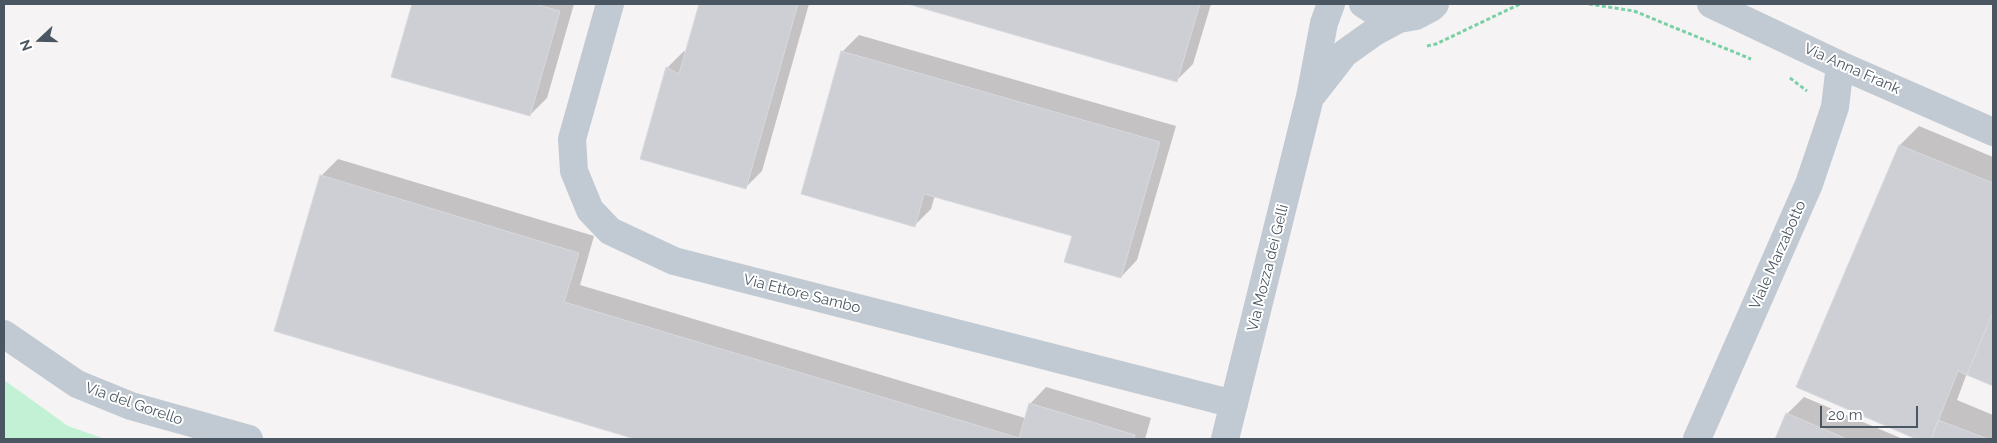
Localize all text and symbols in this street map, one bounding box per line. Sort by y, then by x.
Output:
north arrow [15,15,65,65]
text: N [17,38,35,53]
street label: Via Anna Frank [1801,40,1903,98]
street label: Viale Marzabotto [1746,198,1810,312]
street label: Via Mozza dei Gelli [1244,203,1292,333]
street label: Via Ettore Sambo [741,271,863,317]
street label: Via del Gorello [83,379,185,429]
scale bar [1822,396,1920,428]
text: 20 m [1828,406,1863,424]

